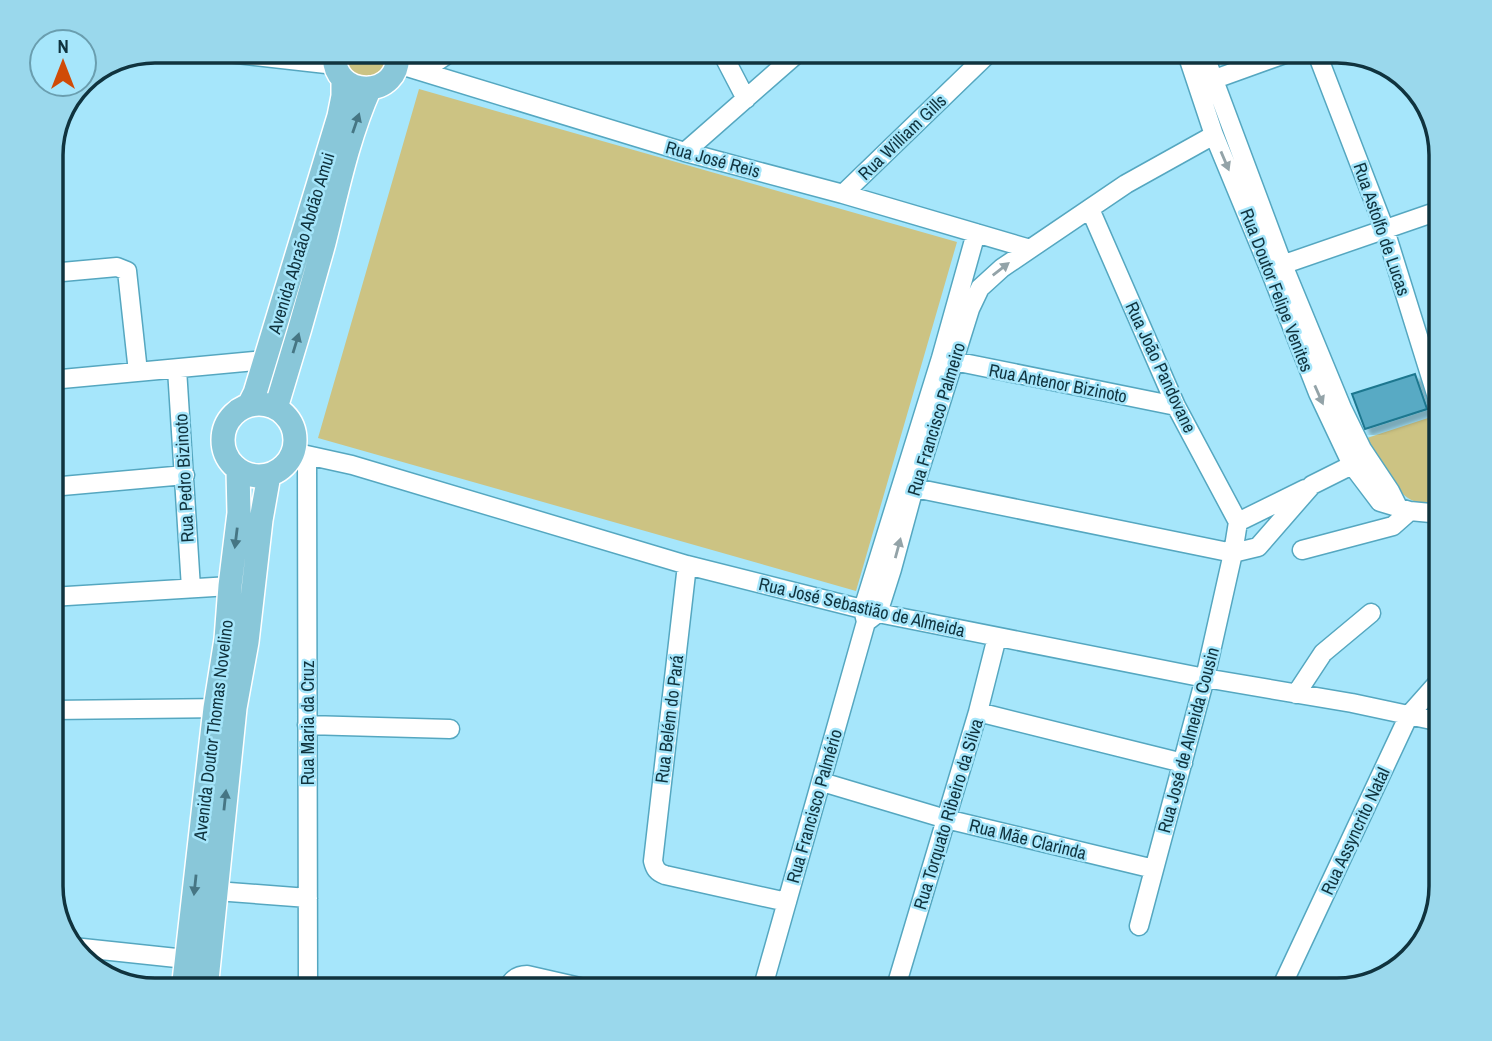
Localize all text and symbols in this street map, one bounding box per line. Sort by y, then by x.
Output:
north arrow [28,28,98,98]
text: N [57,33,69,59]
street label: Rua William Gills [852,88,952,186]
one-way arrow [351,113,362,134]
street label: Rua José Reis [663,134,763,184]
street label: Avenida Abraão Abdão Amui [261,149,341,338]
one-way arrow [1220,151,1231,172]
street label: Rua Astolfo de Lucas [1347,159,1417,299]
street label: Rua Doutor Felipe Venites [1234,205,1320,375]
one-way arrow [991,262,1009,277]
street label: Rua João Pandovane [1120,297,1202,437]
one-way arrow [291,332,302,353]
street label: Rua Francisco Palmeiro [901,339,971,499]
street label: Rua Antenor Bizinoto [987,357,1129,409]
one-way arrow [1313,385,1325,405]
street label: Rua Pedro Bizinoto [168,413,200,543]
one-way arrow [230,527,241,549]
one-way arrow [893,537,903,558]
street label: Rua José Sebastião de Almeida [756,571,968,643]
street label: Avenida Doutor Thomas Novelino [187,618,239,843]
street label: Rua José de Almeida Cousin [1151,644,1225,836]
street label: Rua Belém do Pará [649,654,689,784]
street label: Rua Maria da Cruz [295,661,320,785]
street label: Rua Torquato Ribeiro da Silva [907,716,989,912]
street label: Rua Francisco Palmério [780,726,848,886]
street label: Rua Assyncrito Natal [1315,763,1395,899]
one-way arrow [220,789,231,811]
street label: Rua Mãe Clarinda [967,812,1089,866]
one-way arrow [189,875,200,897]

